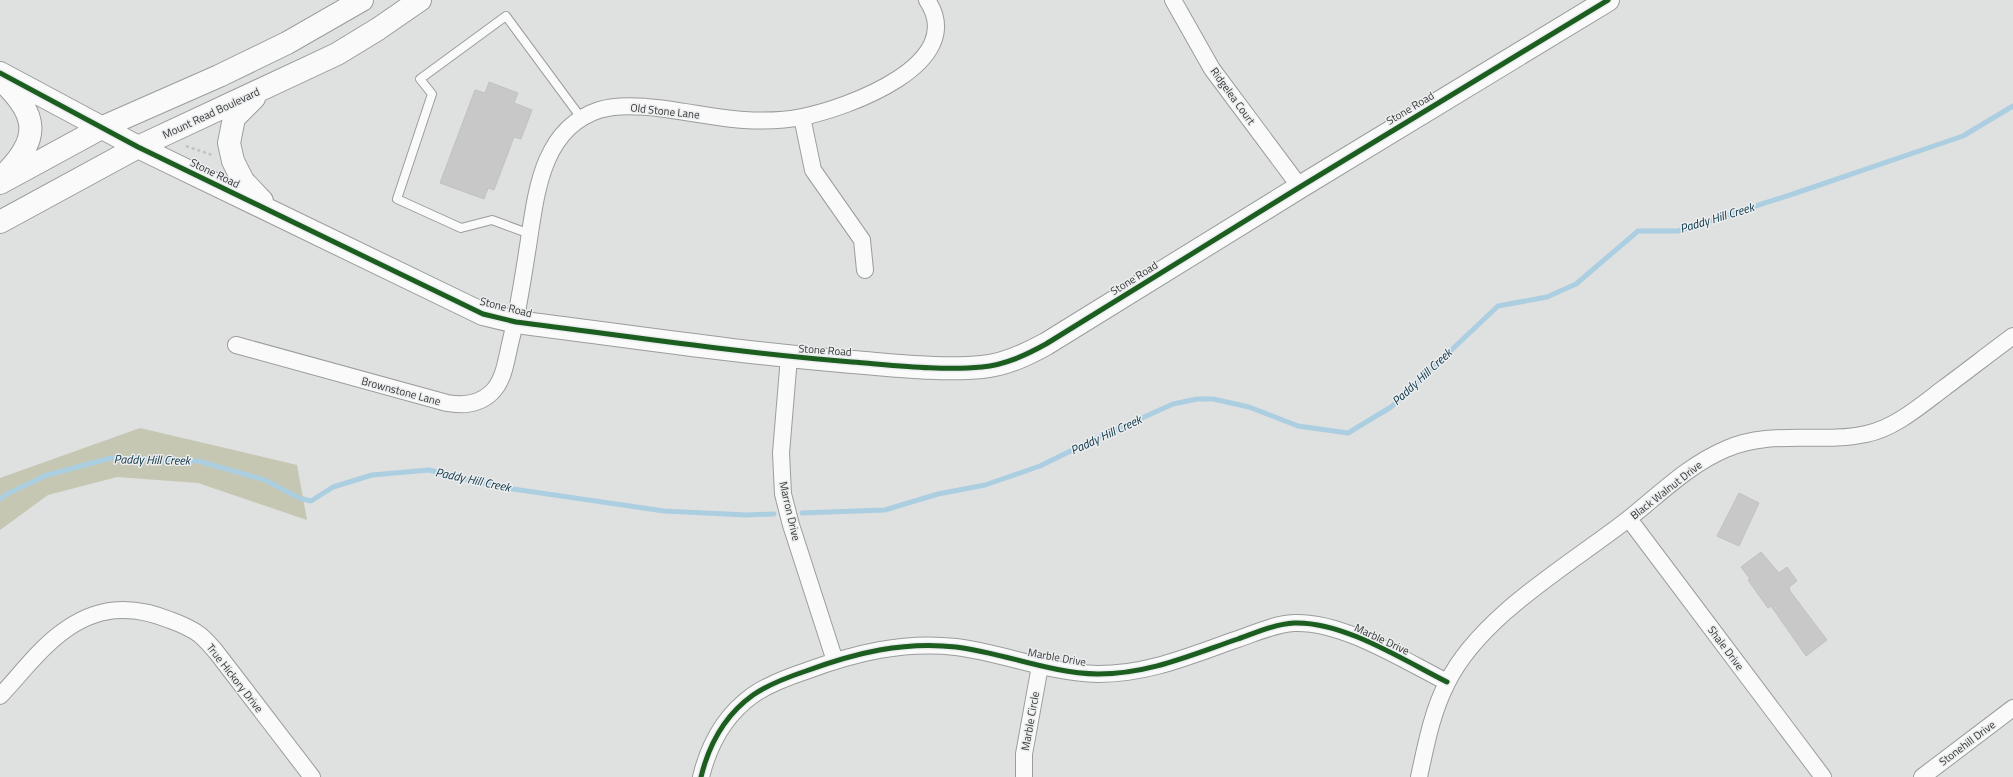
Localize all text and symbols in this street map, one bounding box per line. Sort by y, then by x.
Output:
street label: Ridgelea Court [1207,64,1259,128]
street label: Mount Read Boulevard [160,83,262,143]
street label: Stone Road [1383,87,1437,129]
street label: Old Stone Lane [630,99,701,123]
street label: Stone Road [188,154,243,192]
water label: Paddy Hill Creek [1677,197,1758,238]
street label: Stone Road [1107,257,1161,299]
street label: Stone Road [478,293,534,321]
street label: Stone Road [798,340,852,360]
water label: Paddy Hill Creek [1387,342,1457,410]
street label: Brownstone Lane [360,373,443,409]
water label: Paddy Hill Creek [1067,409,1146,459]
water label: Paddy Hill Creek [114,449,192,470]
street label: Black Walnut Drive [1627,457,1706,523]
water label: Paddy Hill Creek [434,462,514,497]
street label: Marron Drive [775,480,805,543]
street label: Marble Drive [1352,619,1412,659]
street label: Shale Drive [1704,622,1748,674]
street label: True Hickory Drive [203,640,267,716]
street label: Marble Drive [1027,644,1088,670]
street label: Marble Circle [1017,690,1043,752]
street label: Stonehill Drive [1935,716,1999,770]

